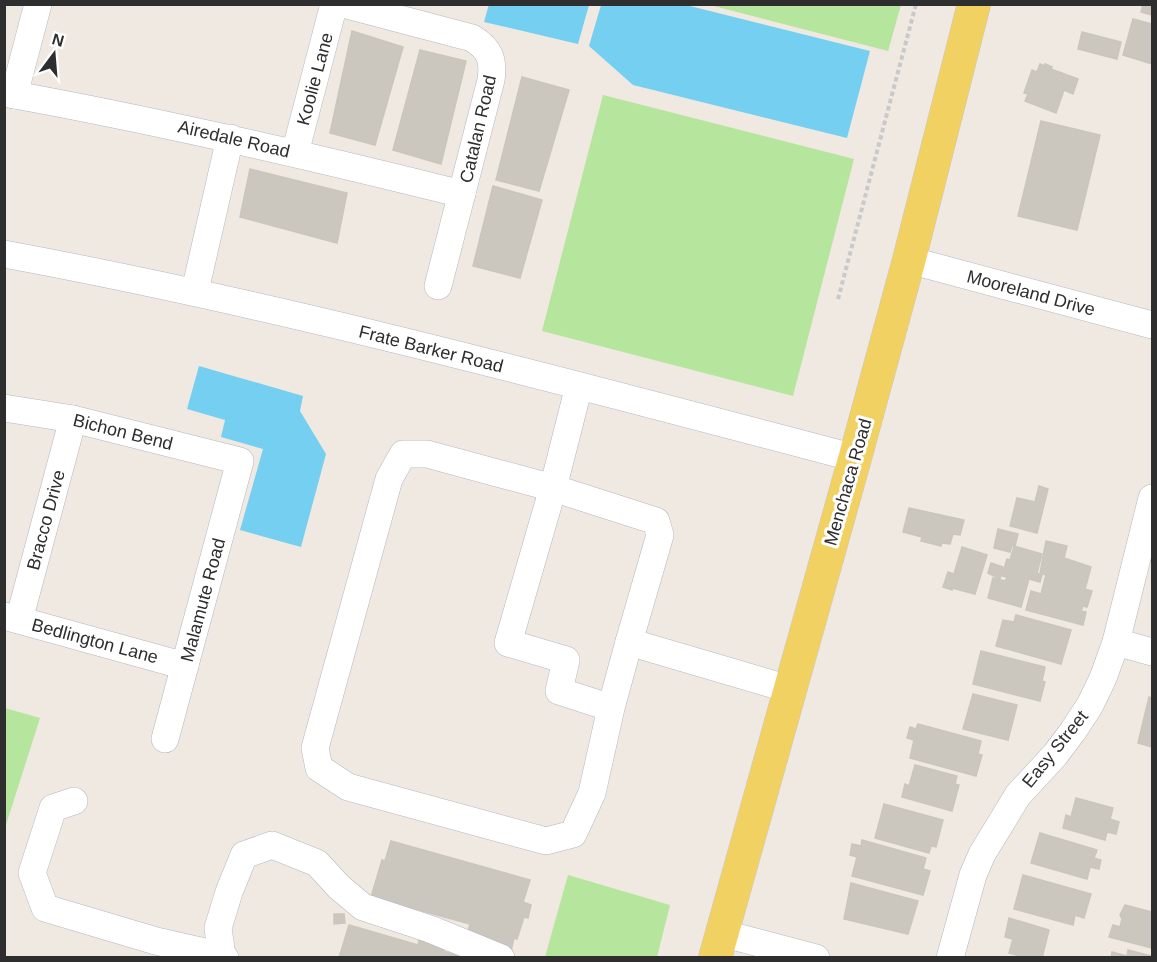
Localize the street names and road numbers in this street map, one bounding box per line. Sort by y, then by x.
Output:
street label: Koolie Lane [293,30,337,128]
street label: Catalan Road [456,73,500,185]
street label: Airedale Road [176,116,292,162]
street label: Mooreland Drive [965,266,1097,320]
street label: Frate Barker Road [357,321,505,377]
street label: Bichon Bend [71,410,175,454]
street label: Menchaca Road [820,416,876,548]
street label: Bracco Drive [23,468,69,572]
street label: Malamute Road [177,536,229,664]
street label: Bedlington Lane [30,615,160,667]
street label: Easy Street [1018,707,1092,791]

